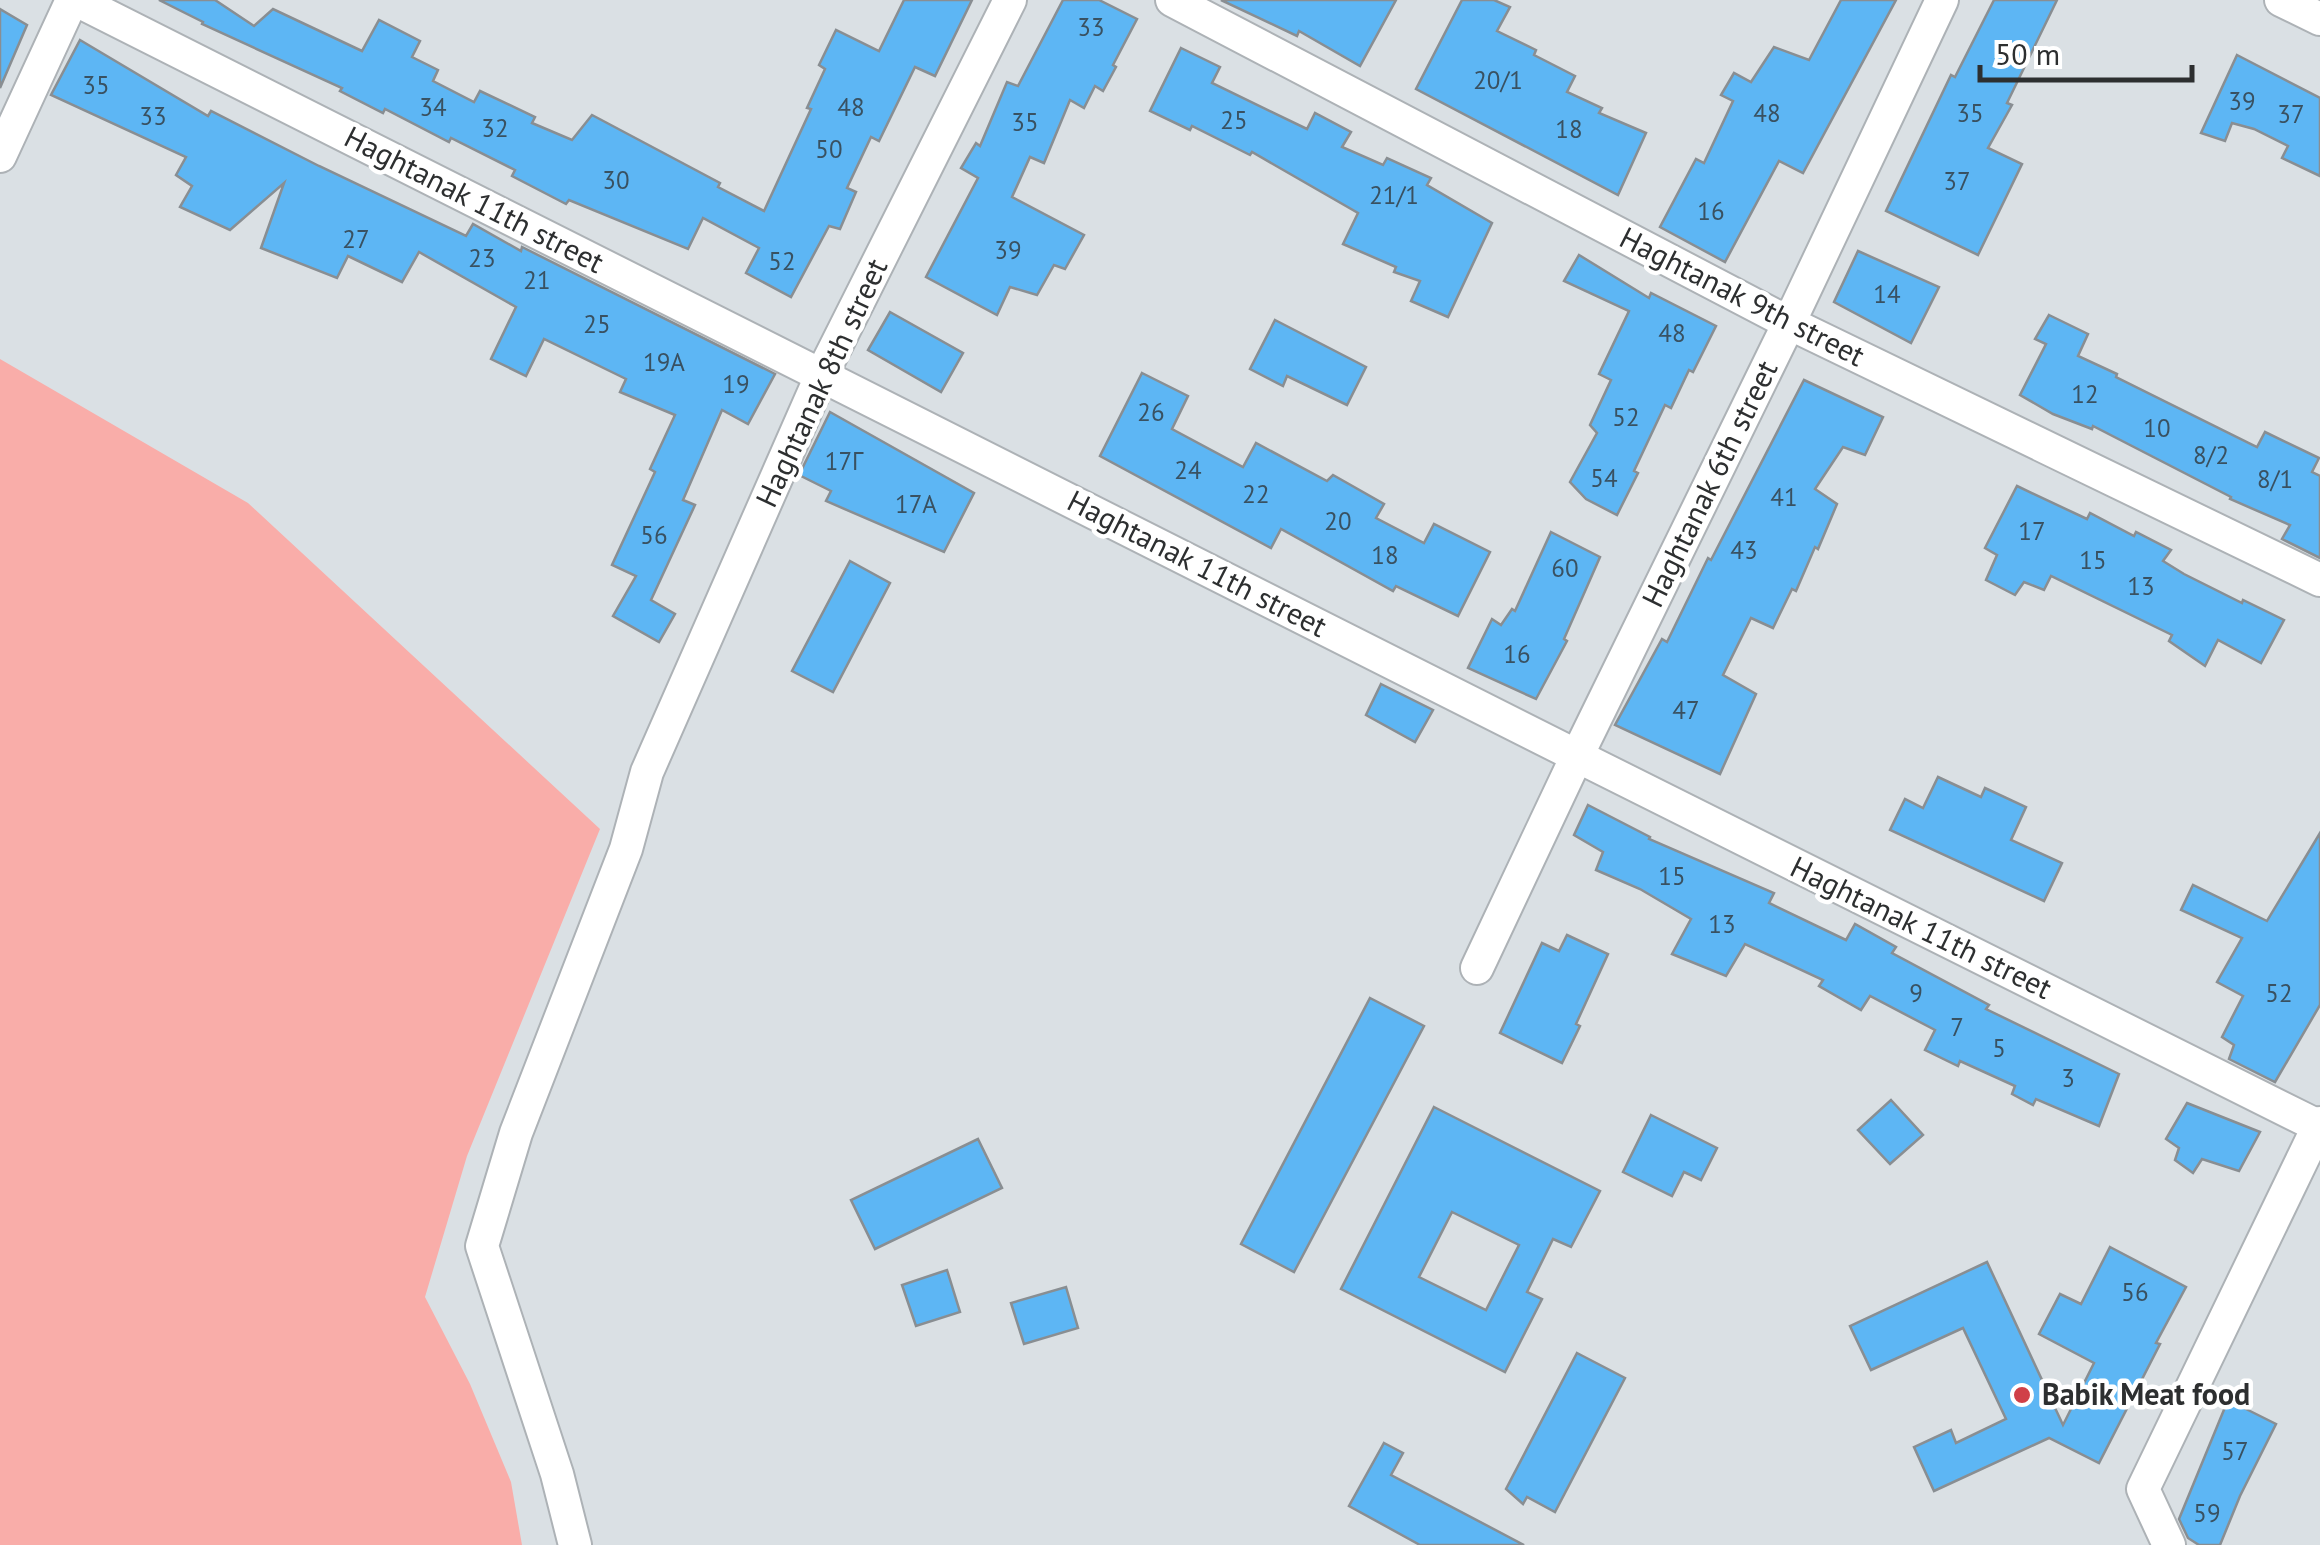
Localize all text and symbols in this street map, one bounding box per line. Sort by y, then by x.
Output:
house number: 33 [1077,11,1105,43]
scale bar [1980,20,2192,82]
text: 50 m [1995,34,2060,73]
house number: 20/1 [1473,64,1523,96]
house number: 35 [82,69,110,101]
house number: 39 [2228,85,2256,117]
house number: 34 [419,91,447,123]
house number: 48 [837,91,865,123]
house number: 48 [1753,97,1781,129]
house number: 35 [1956,97,1984,129]
house number: 37 [2277,98,2305,130]
house number: 33 [139,100,167,132]
house number: 25 [1220,104,1248,136]
house number: 35 [1011,106,1039,138]
house number: 32 [481,112,509,144]
house number: 18 [1555,113,1583,145]
street label: Haghtanak 11th street [338,116,611,281]
house number: 50 [815,133,843,165]
house number: 30 [602,164,630,196]
house number: 37 [1943,165,1971,197]
house number: 21/1 [1369,179,1419,211]
house number: 16 [1697,195,1725,227]
street label: Haghtanak 9th street [1614,217,1872,374]
house number: 27 [342,223,370,255]
house number: 39 [994,234,1022,266]
house number: 23 [468,242,496,274]
house number: 52 [768,245,796,277]
street label: Haghtanak 8th street [746,252,895,513]
house number: 21 [523,264,551,296]
house number: 14 [1873,278,1901,310]
house number: 25 [583,308,611,340]
house number: 48 [1658,317,1686,349]
house number: 19А [643,346,685,378]
street label: Haghtanak 6th street [1632,354,1785,613]
house number: 19 [722,368,750,400]
house number: 12 [2071,378,2099,410]
house number: 26 [1137,396,1165,428]
house number: 52 [1612,401,1640,433]
house number: 10 [2143,412,2171,444]
house number: 8/2 [2193,439,2229,471]
house number: 17Г [825,445,864,477]
house number: 24 [1174,454,1202,486]
house number: 54 [1590,462,1618,494]
house number: 8/1 [2257,463,2293,495]
house number: 22 [1242,478,1270,510]
street label: Haghtanak 11th street [1061,480,1334,645]
house number: 41 [1770,481,1798,513]
house number: 17А [895,488,937,520]
house number: 20 [1324,505,1352,537]
house number: 17 [2018,515,2046,547]
house number: 56 [640,519,668,551]
house number: 43 [1730,534,1758,566]
house number: 18 [1371,539,1399,571]
house number: 15 [2079,544,2107,576]
house number: 60 [1551,552,1579,584]
house number: 13 [2127,570,2155,602]
house number: 16 [1503,638,1531,670]
house number: 47 [1672,694,1700,726]
street label: Haghtanak 11th street [1785,846,2059,1007]
house number: 15 [1658,860,1686,892]
house number: 13 [1708,908,1736,940]
house number: 9 [1909,977,1923,1009]
house number: 52 [2265,977,2293,1009]
house number: 7 [1950,1011,1964,1043]
house number: 5 [1992,1032,2006,1064]
house number: 3 [2061,1062,2075,1094]
house number: 56 [2121,1276,2149,1308]
place label: Babik Meat food [2042,1374,2250,1413]
marker: Babik Meat food [2011,1384,2033,1406]
house number: 57 [2221,1435,2249,1467]
house number: 59 [2193,1497,2221,1529]

